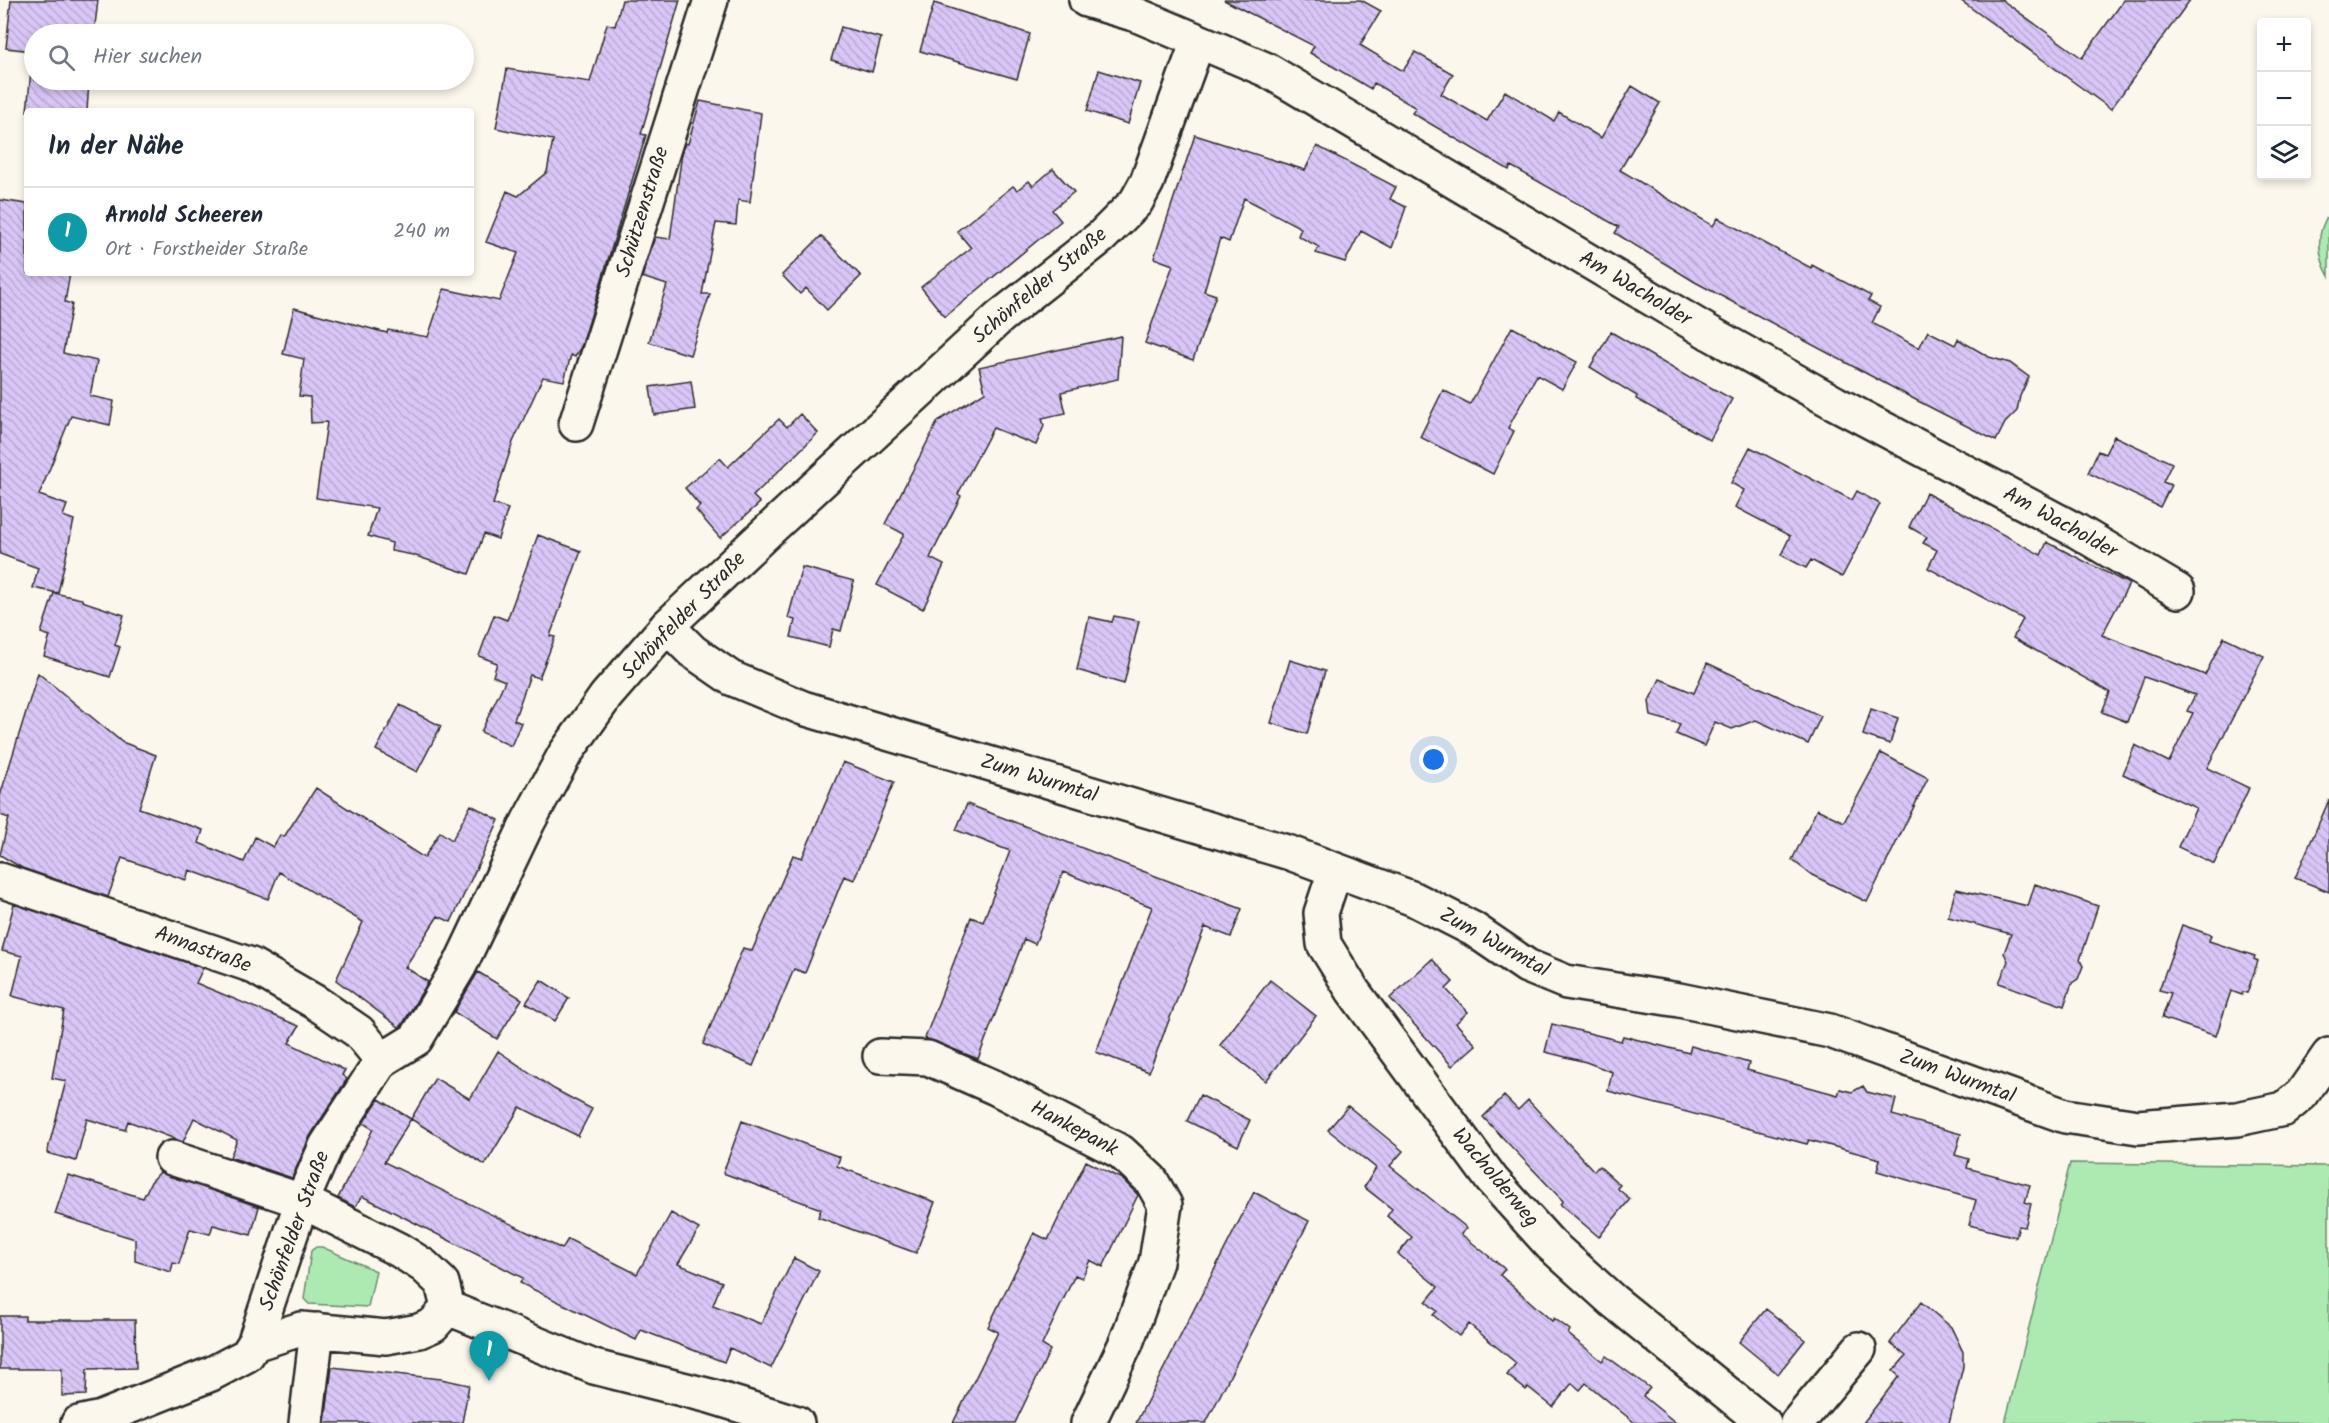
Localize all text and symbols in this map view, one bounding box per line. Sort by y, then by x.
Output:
map controls [2257,18,2311,180]
button: + [2257,18,2311,72]
search box [24,24,474,90]
text: Hier suchen [93,40,202,75]
icon: search [45,41,78,74]
button: − [2257,72,2311,126]
text: In der Nähe [48,126,184,168]
button: layers [2257,126,2311,180]
street label: Schützenstraße [607,142,679,282]
text: Arnold Scheeren [105,199,263,234]
text: 1 [64,216,71,248]
text: 240 m [393,216,450,248]
street label: Schönfelder Straße [965,219,1115,353]
text: Ort · Forstheider Straße [105,234,308,266]
street label: Am Wacholder [1572,242,1699,336]
street label: Am Wacholder [1997,478,2124,569]
street label: Schönfelder Straße [614,544,755,688]
street label: Zum Wurmtal [976,745,1102,813]
your location [1419,745,1448,774]
street label: Zum Wurmtal [1433,899,1555,987]
street label: Annastraße [150,917,256,983]
street label: Zum Wurmtal [1894,1041,2020,1113]
street label: Hankepank [1024,1092,1124,1166]
street label: Wacholderweg [1443,1121,1547,1235]
street label: Schönfelder Straße [251,1146,339,1316]
pin: 1 [470,1332,508,1381]

